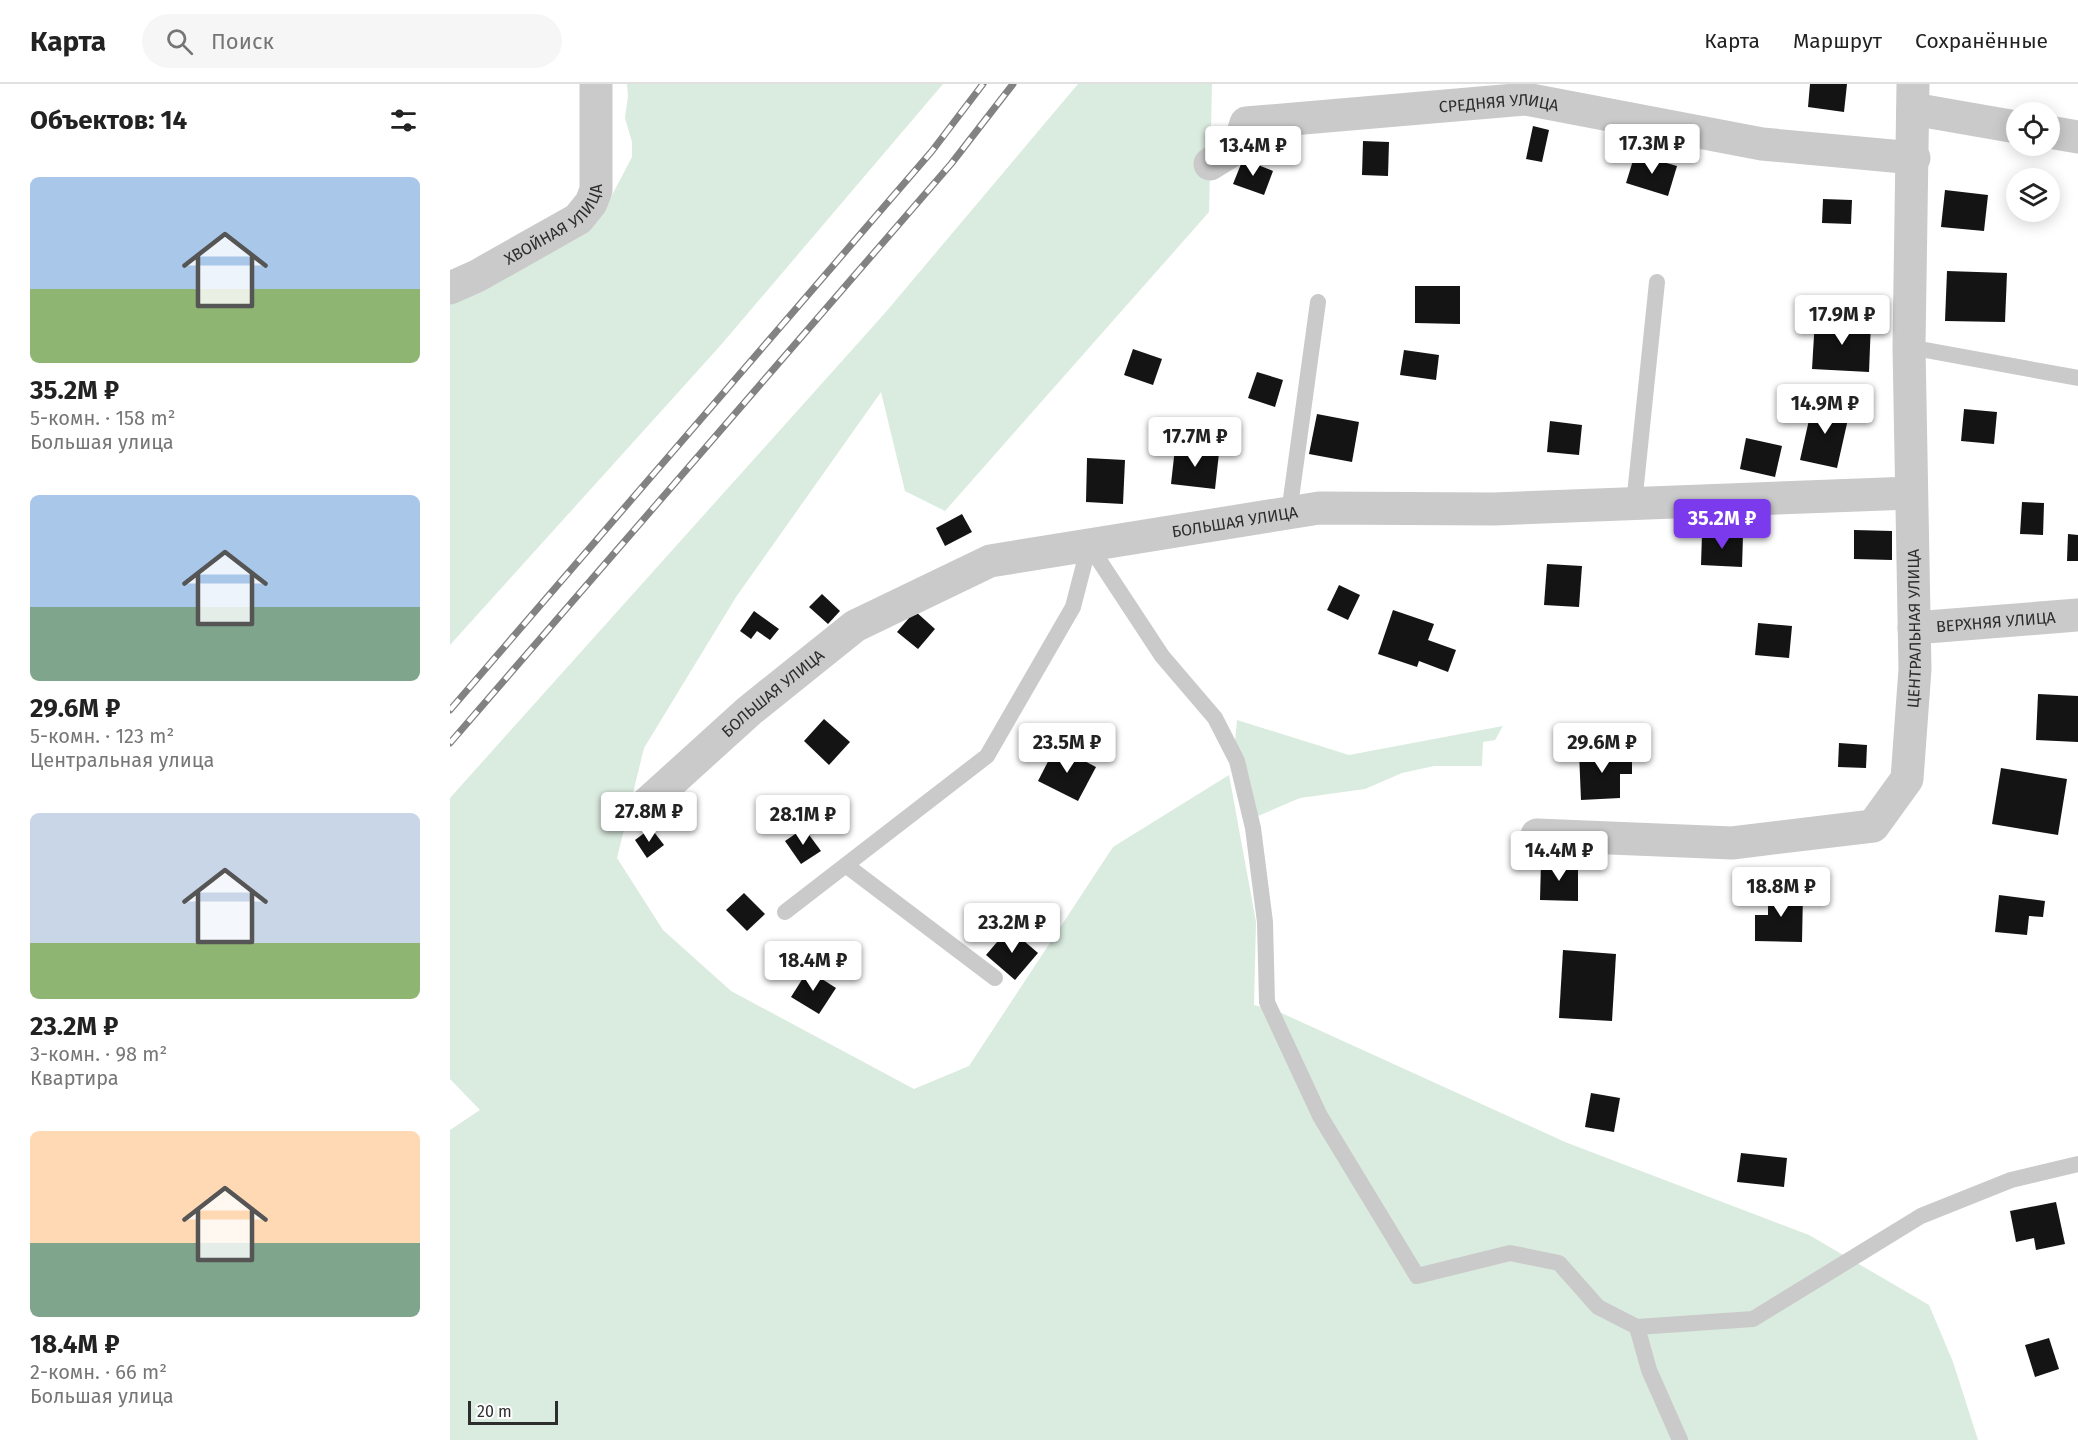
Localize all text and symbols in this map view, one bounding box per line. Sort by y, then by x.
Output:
search box [142,14,562,68]
text: Карта [30,25,106,58]
icon: search [163,25,196,58]
text: Поиск [211,28,274,55]
text: Карта [1704,28,1760,54]
text: Маршрут [1793,28,1882,54]
text: Сохранённые [1915,28,2048,54]
street label: СРЕДНЯЯ УЛИЦА [1438,89,1561,116]
map controls [2006,102,2060,222]
button: locate [2006,102,2060,156]
icon: filters [387,104,420,137]
text: Объектов: 14 [30,105,187,136]
pin: 17.3M ₽ [1597,124,1707,175]
pin: 13.4M ₽ [1198,126,1308,177]
text: 17.3M ₽ [1619,131,1685,155]
text: 13.4M ₽ [1219,133,1287,157]
button: layers [2006,168,2060,222]
street label: ХВОЙНАЯ УЛИЦА [501,183,606,268]
icon: home [171,216,279,324]
pin: 17.9M ₽ [1787,295,1897,346]
text: 17.9M ₽ [1809,302,1875,326]
text: 35.2M ₽ [30,375,119,406]
pin: 14.9M ₽ [1770,384,1880,435]
text: 14.9M ₽ [1791,391,1859,415]
text: 5-комн. · 158 m² [30,406,175,430]
pin: 17.7M ₽ [1140,417,1250,468]
text: 17.7M ₽ [1162,424,1228,448]
text: Большая улица [30,430,174,454]
pin: 35.2M ₽ [1667,499,1777,550]
street label: БОЛЬШАЯ УЛИЦА [1170,502,1300,541]
text: 35.2M ₽ [1688,506,1756,530]
icon: home [171,534,279,642]
street label: ЦЕНТРАЛЬНАЯ УЛИЦА [1903,548,1925,709]
street label: ВЕРХНЯЯ УЛИЦА [1935,607,2057,636]
street label: БОЛЬШАЯ УЛИЦА [717,645,828,741]
text: 29.6M ₽ [30,693,120,724]
pin: 23.5M ₽ [1012,723,1122,774]
pin: 29.6M ₽ [1547,723,1657,774]
text: 5-комн. · 123 m² [30,724,174,748]
text: 23.5M ₽ [1033,730,1101,754]
text: 29.6M ₽ [1567,730,1637,754]
text: Центральная улица [30,748,214,772]
pin: 27.8M ₽ [594,792,704,843]
pin: 28.1M ₽ [748,795,858,846]
text: 27.8M ₽ [615,799,683,823]
text: 28.1M ₽ [770,802,836,826]
pin: 14.4M ₽ [1504,831,1614,882]
text: 14.4M ₽ [1525,838,1593,862]
icon: home [171,852,279,960]
pin: 18.8M ₽ [1726,867,1836,918]
text: 18.8M ₽ [1746,874,1816,898]
pin: 23.2M ₽ [957,903,1067,954]
text: 23.2M ₽ [978,910,1046,934]
pin: 18.4M ₽ [758,941,868,992]
text: 18.4M ₽ [779,948,847,972]
text: 23.2M ₽ [30,1011,119,1042]
text: 3-комн. · 98 m² [30,1042,167,1066]
text: Квартира [30,1066,119,1090]
icon: home [171,1170,279,1278]
text: 18.4M ₽ [30,1329,120,1360]
text: 2-комн. · 66 m² [30,1360,167,1384]
text: Большая улица [30,1384,174,1408]
scale bar [468,1398,558,1426]
text: 20 m [477,1402,512,1421]

